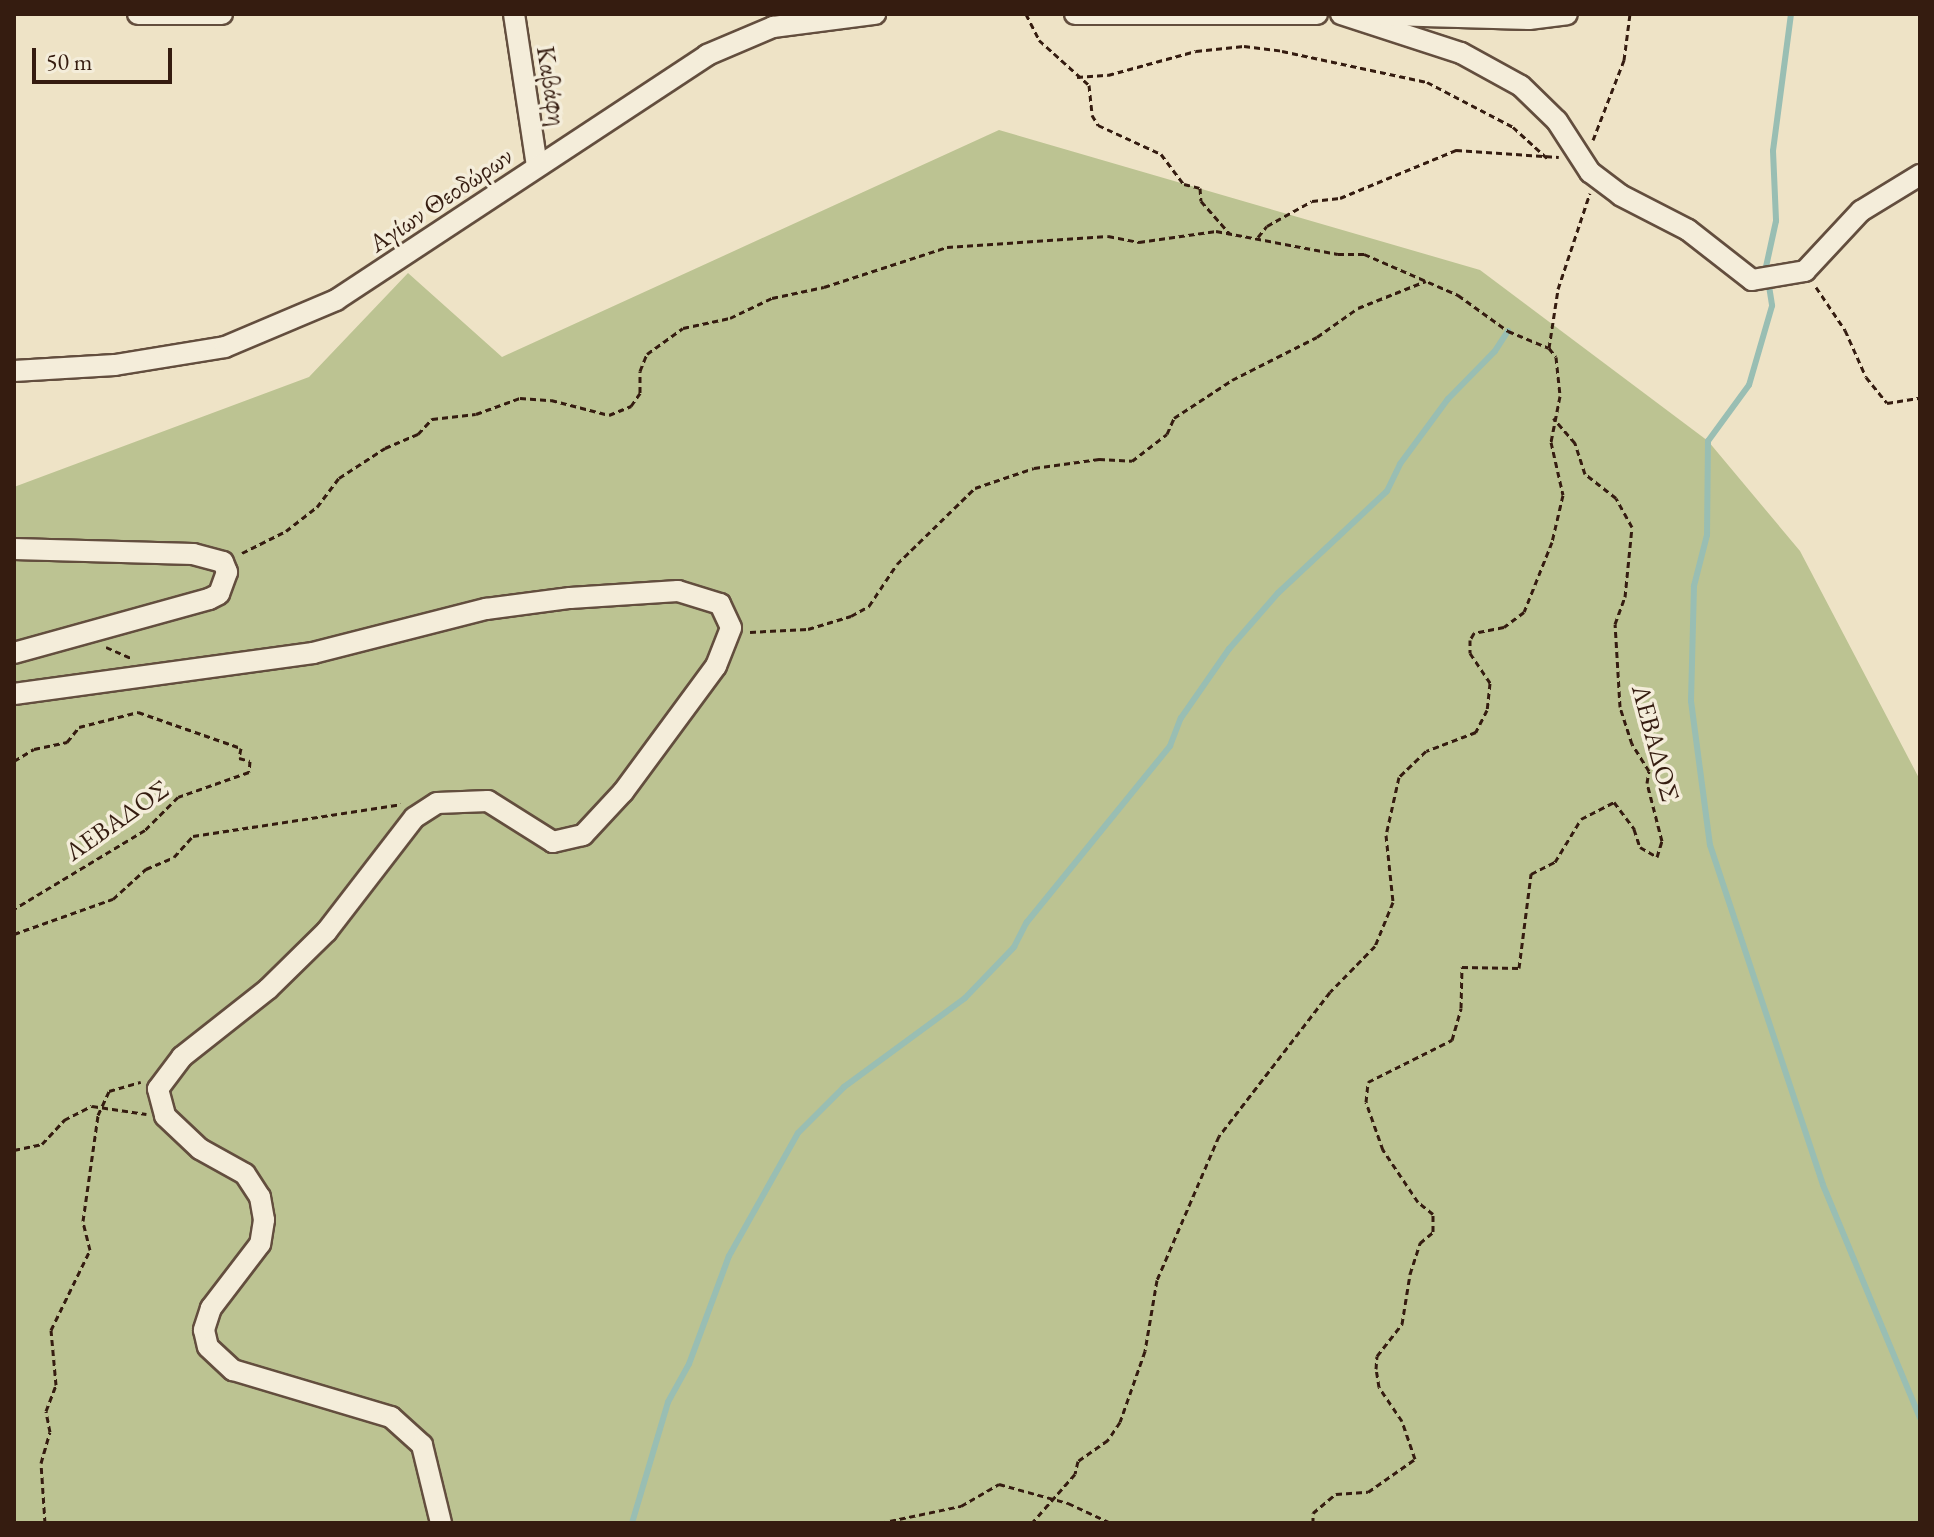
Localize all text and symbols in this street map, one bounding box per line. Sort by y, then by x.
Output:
scale bar [36,32,176,82]
street label: Καβάφη [529,44,573,128]
text: 50 m [46,46,93,77]
street label: Αγίων Θεοδώρων [363,140,519,260]
street label: ΛΕΒΑΔΟΣ [1625,681,1685,805]
street label: ΛΕΒΑΔΟΣ [59,774,175,868]

